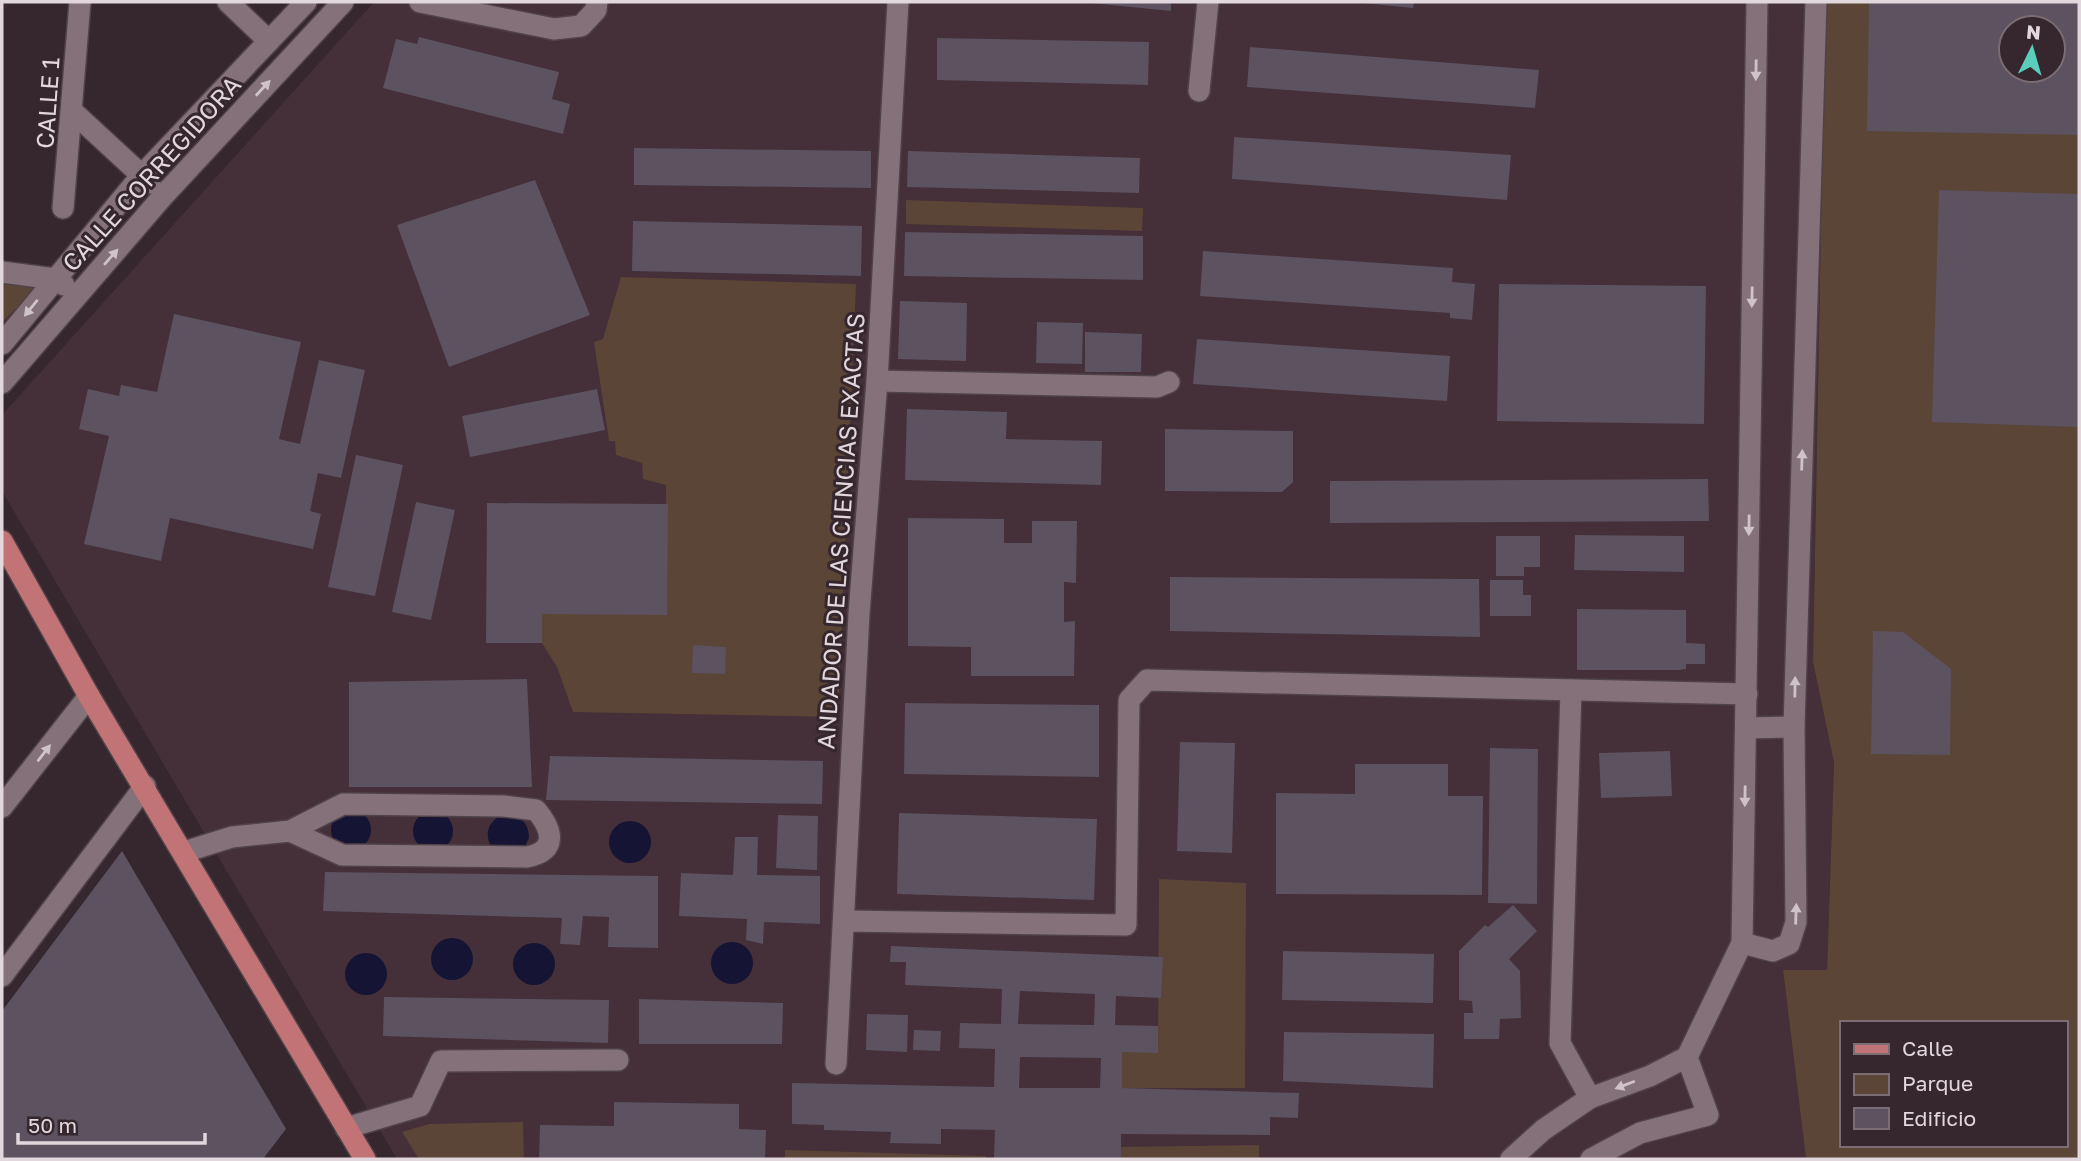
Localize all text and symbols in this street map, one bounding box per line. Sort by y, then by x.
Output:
north arrow [1997,14,2067,84]
text: N [2025,19,2042,44]
street label: CALLE 1 [29,56,65,150]
one-way arrow [1750,59,1762,81]
street label: CALLE CORREGIDORA [56,69,246,277]
one-way arrow [255,79,271,97]
one-way arrow [103,248,119,266]
one-way arrow [1747,287,1758,309]
one-way arrow [24,299,39,316]
street label: ANDADOR DE LAS CIENCIAS EXACTAS [810,312,870,750]
one-way arrow [1796,448,1807,470]
one-way arrow [1743,514,1755,536]
one-way arrow [1789,676,1801,698]
one-way arrow [36,745,51,762]
one-way arrow [1739,785,1751,807]
one-way arrow [1790,903,1801,925]
legend [1840,1021,2067,1147]
text: Calle [1902,1035,1954,1061]
text: Parque [1902,1070,1973,1096]
one-way arrow [1614,1080,1635,1091]
scale bar [18,1102,205,1146]
text: Edificio [1902,1105,1976,1131]
text: 50 m [28,1112,77,1138]

